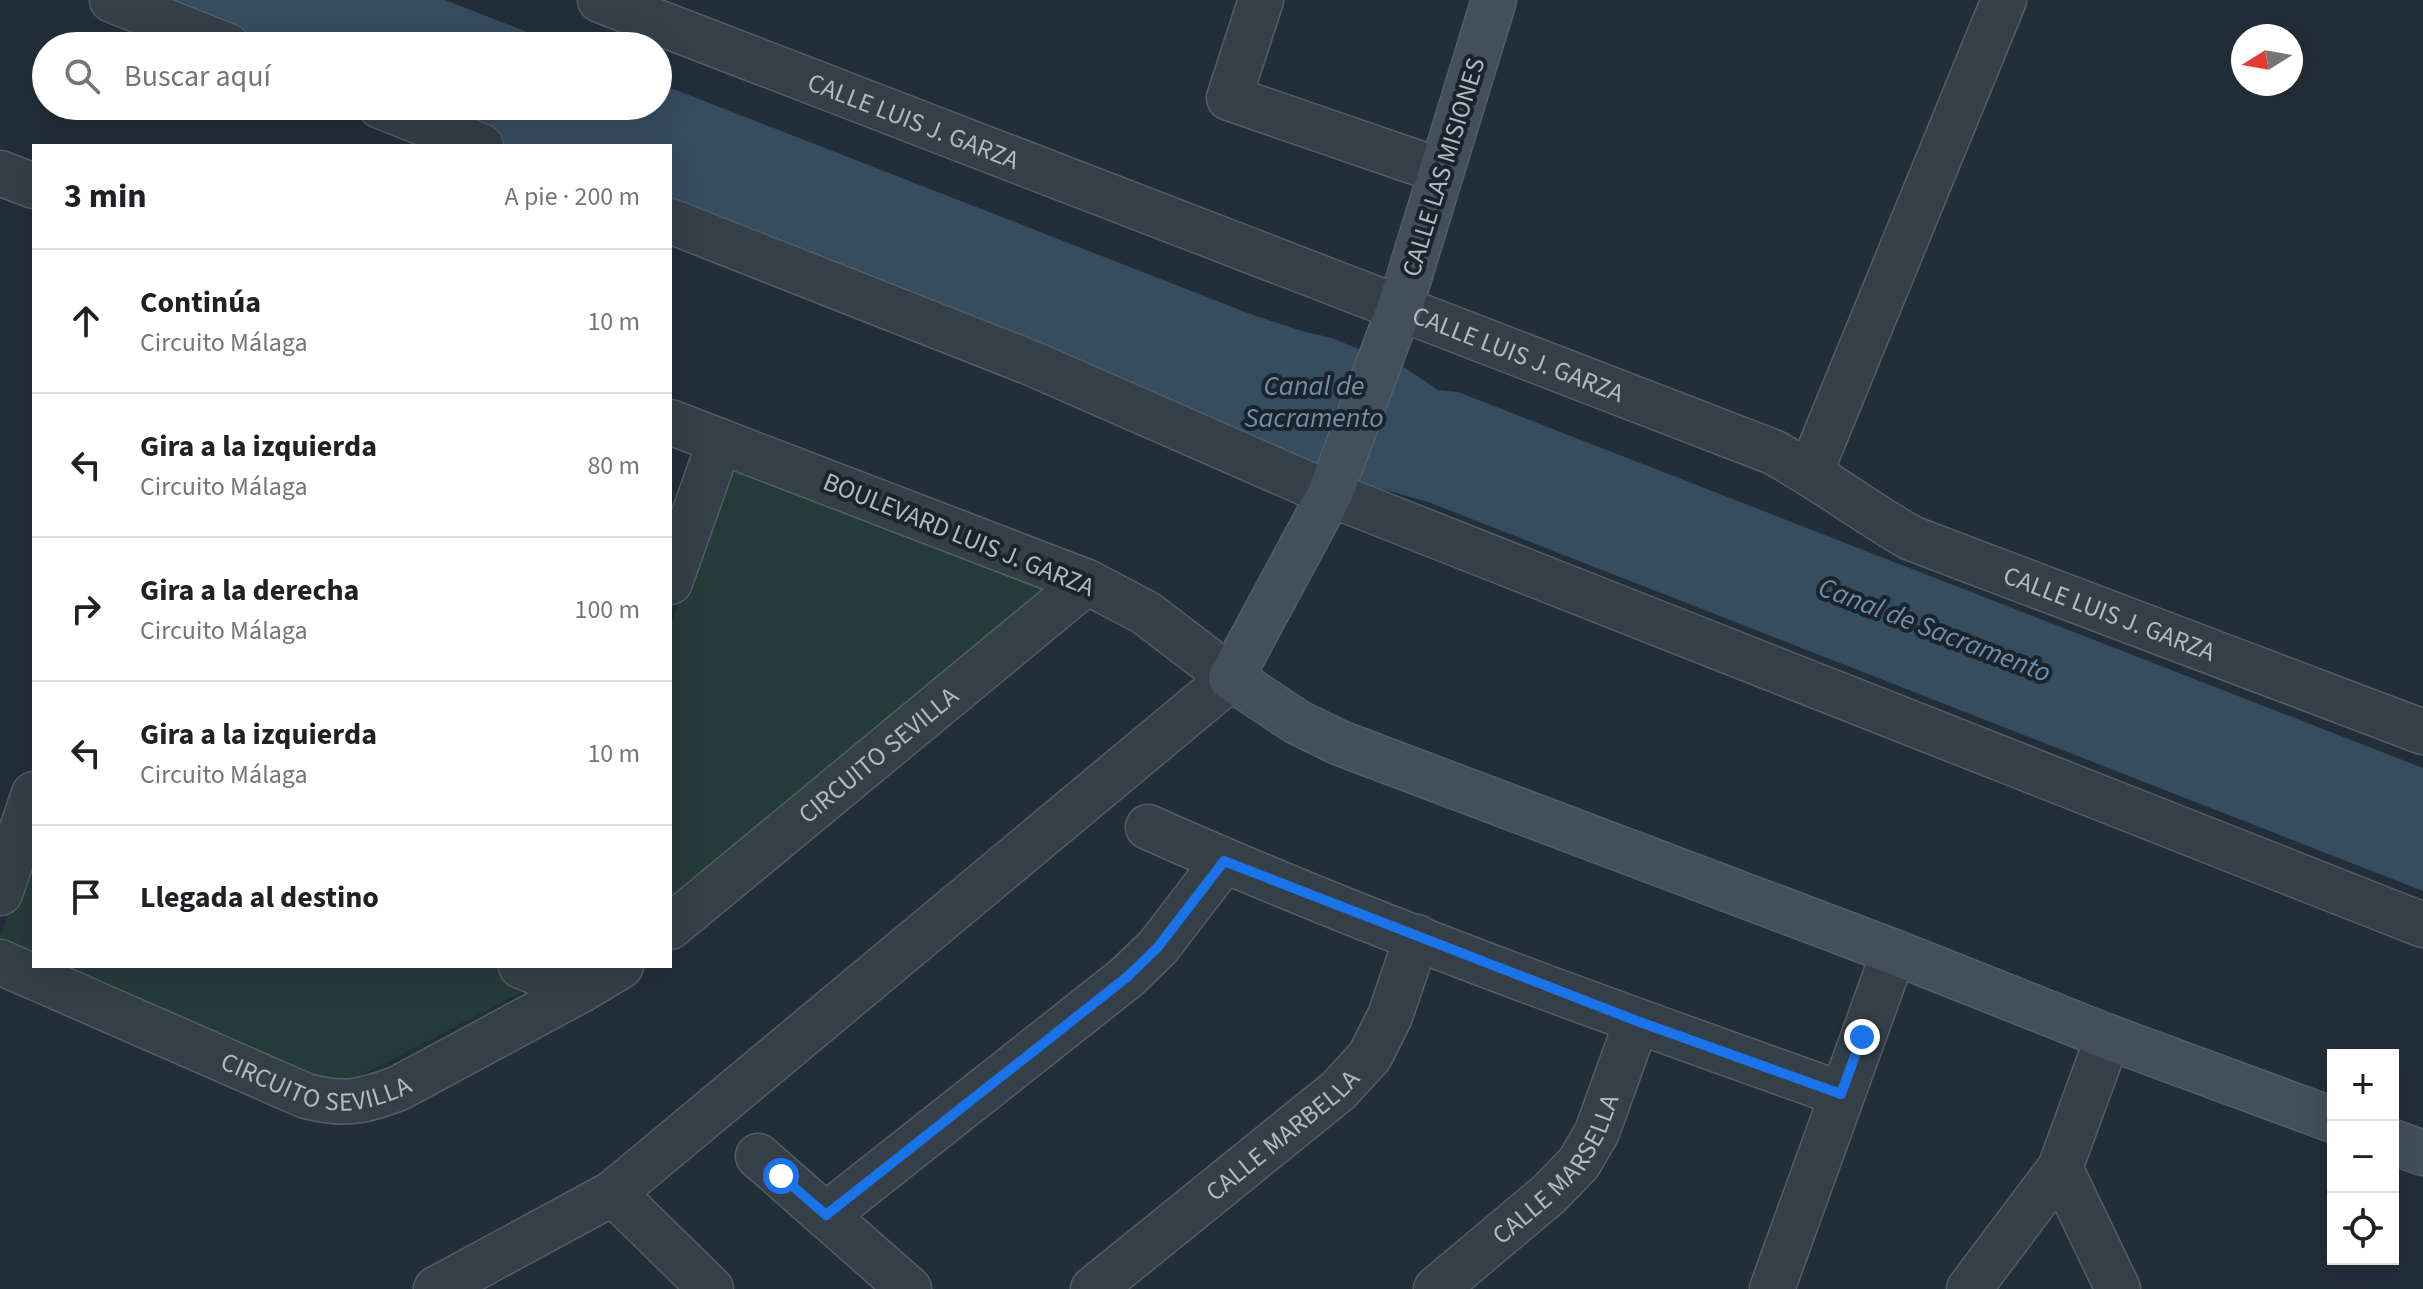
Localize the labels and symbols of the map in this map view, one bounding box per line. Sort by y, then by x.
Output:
north arrow [2231,24,2303,96]
street label: CALLE LAS MISIONES [1393,53,1494,281]
street label: CALLE LUIS J. GARZA [802,64,1025,179]
street label: CALLE LUIS J. GARZA [1407,297,1630,412]
water label: Canal de Sacramento [1244,366,1384,438]
street label: BOULEVARD LUIS J. GARZA [818,463,1101,606]
street label: CALLE LUIS J. GARZA [1998,557,2221,671]
water label: Canal de Sacramento [1813,567,2057,693]
street label: CIRCUITO SEVILLA [790,677,967,833]
route end [1844,1019,1880,1055]
street label: CIRCUITO SEVILLA [215,1043,419,1121]
street label: CALLE MARBELLA [1198,1061,1369,1210]
street label: CALLE MARSELLA [1484,1088,1628,1253]
route start [763,1158,799,1194]

